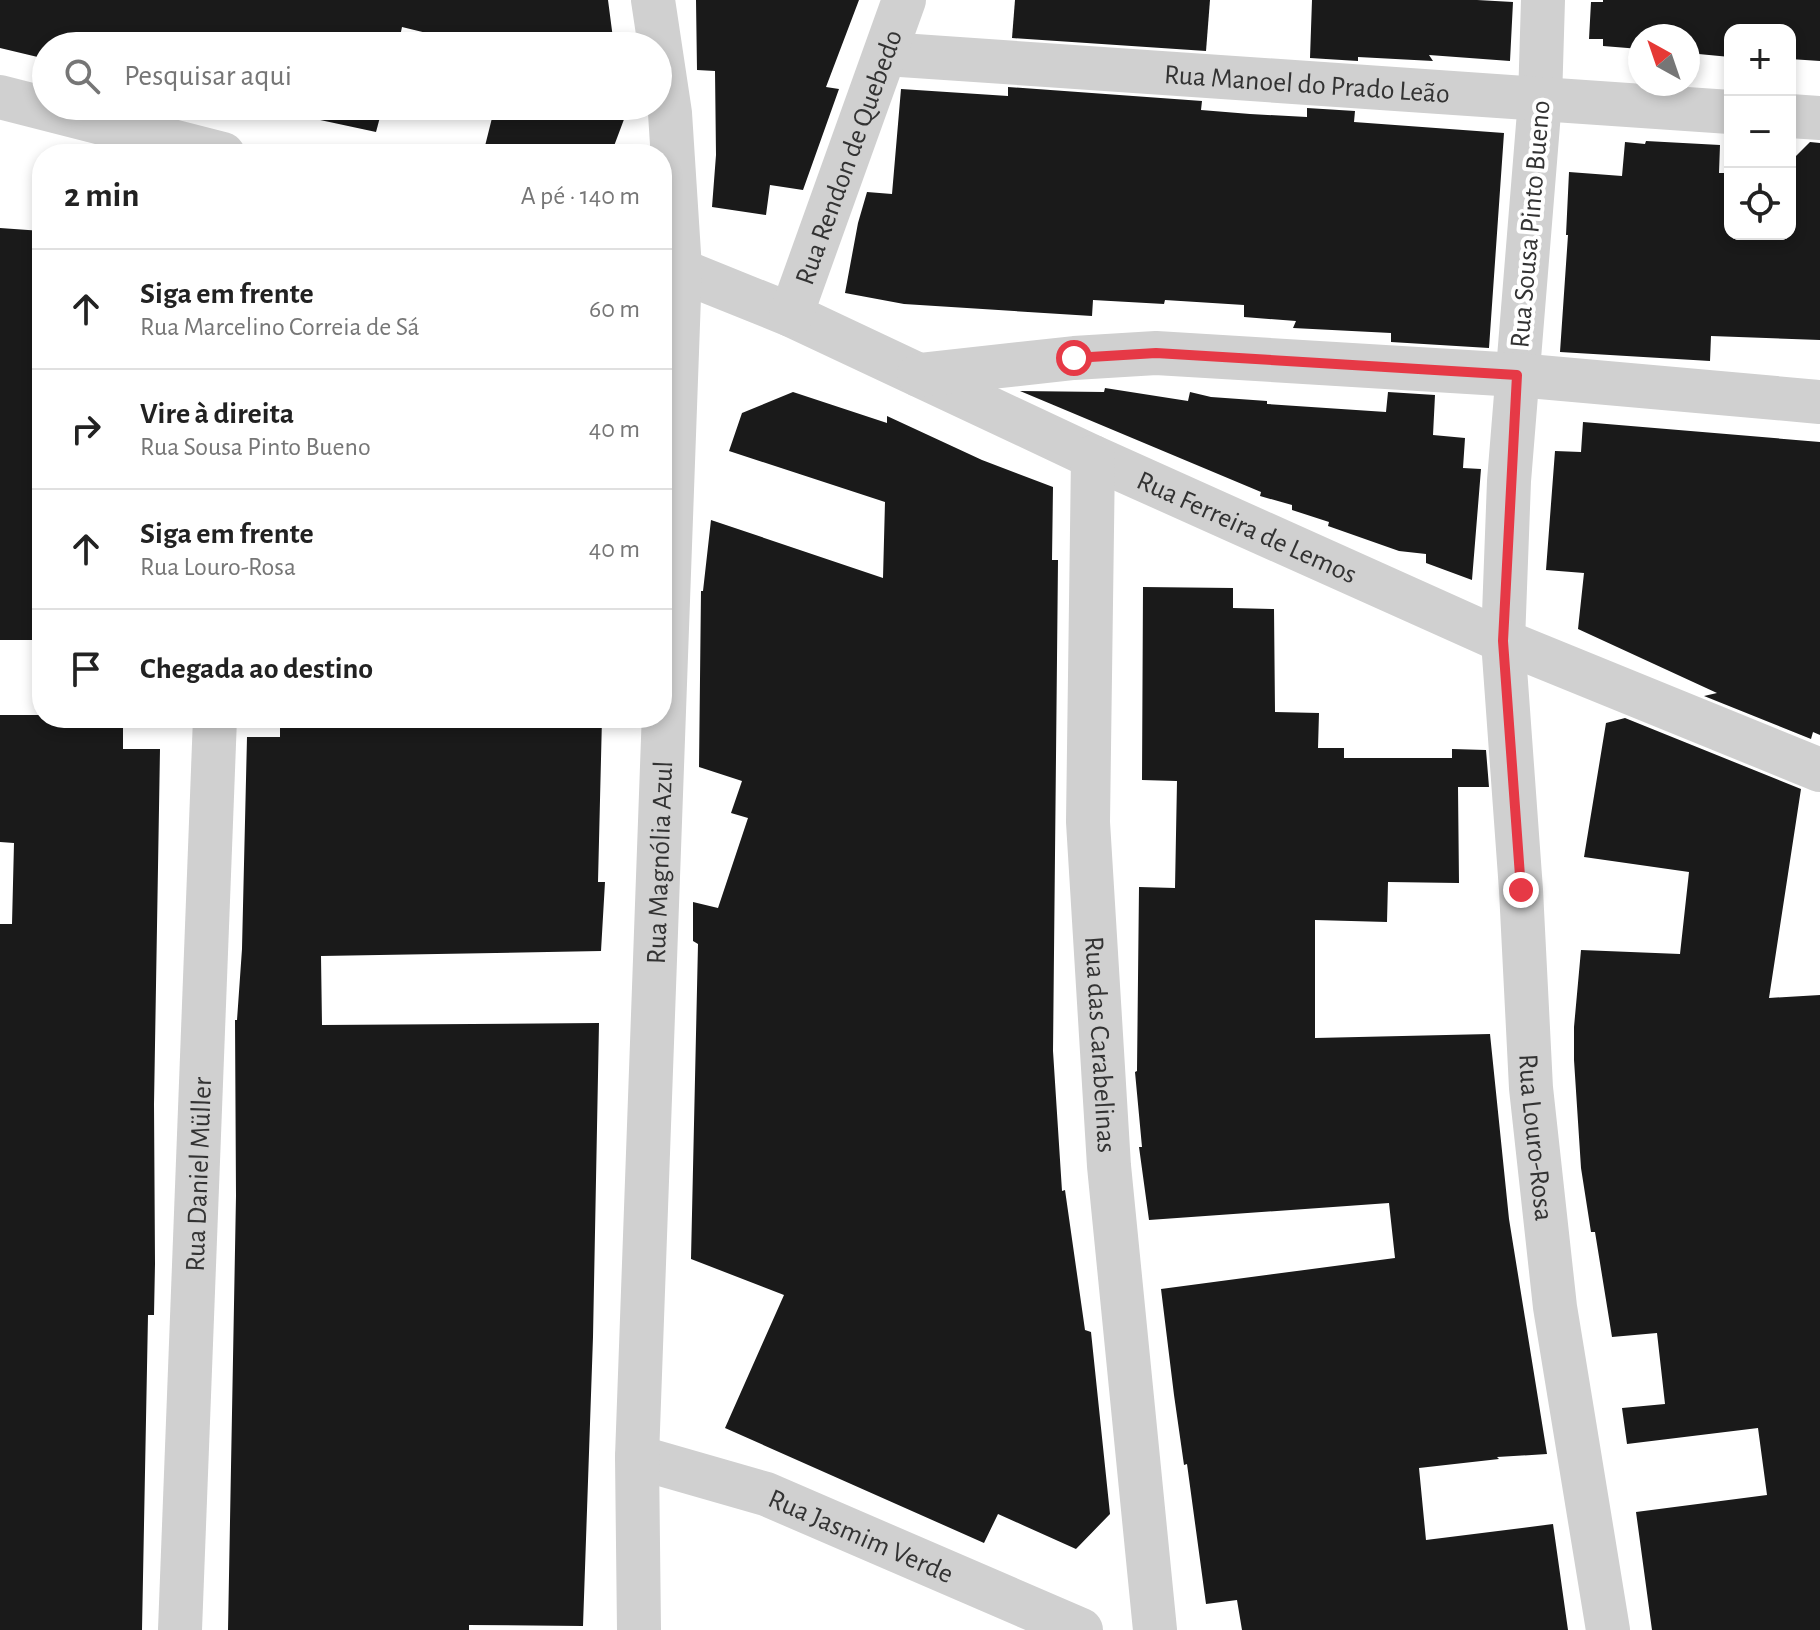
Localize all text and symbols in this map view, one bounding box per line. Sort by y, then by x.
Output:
north arrow [1628,24,1700,96]
map controls [1724,24,1796,240]
button: + [1724,24,1796,96]
street label: Rua Rendon de Quebedo [791,26,908,289]
search box [32,32,672,120]
icon: search [60,54,104,98]
text: Pesquisar aqui [124,61,292,91]
street label: Rua Manoel do Prado Leão [1163,61,1451,109]
button: − [1724,96,1796,168]
street label: Rua Sousa Pinto Bueno [1506,99,1556,349]
button: locate [1724,168,1796,240]
text: 2 min [64,179,139,213]
text: A pé · 140 m [521,183,640,209]
text: Siga em frente [140,279,314,309]
icon: ahead [64,287,108,331]
text: 60 m [589,296,640,322]
text: Rua Marcelino Correia de Sá [140,314,419,340]
route start [1056,340,1092,376]
text: Vire à direita [140,399,294,429]
icon: right [64,407,108,451]
text: 40 m [589,416,640,442]
text: Rua Sousa Pinto Bueno [140,434,371,460]
street label: Rua Ferreira de Lemos [1132,467,1361,590]
text: Siga em frente [140,519,314,549]
icon: ahead [64,527,108,571]
text: 40 m [589,536,640,562]
text: Rua Louro-Rosa [140,554,296,580]
icon: arrive [64,647,108,691]
text: Chegada ao destino [140,654,373,684]
street label: Rua Magnólia Azul [643,760,678,965]
route end [1503,872,1539,908]
street label: Rua das Carabelinas [1079,936,1120,1154]
street label: Rua Louro-Rosa [1513,1053,1557,1223]
street label: Rua Daniel Müller [182,1076,217,1272]
street label: Rua Jasmim Verde [764,1485,957,1589]

